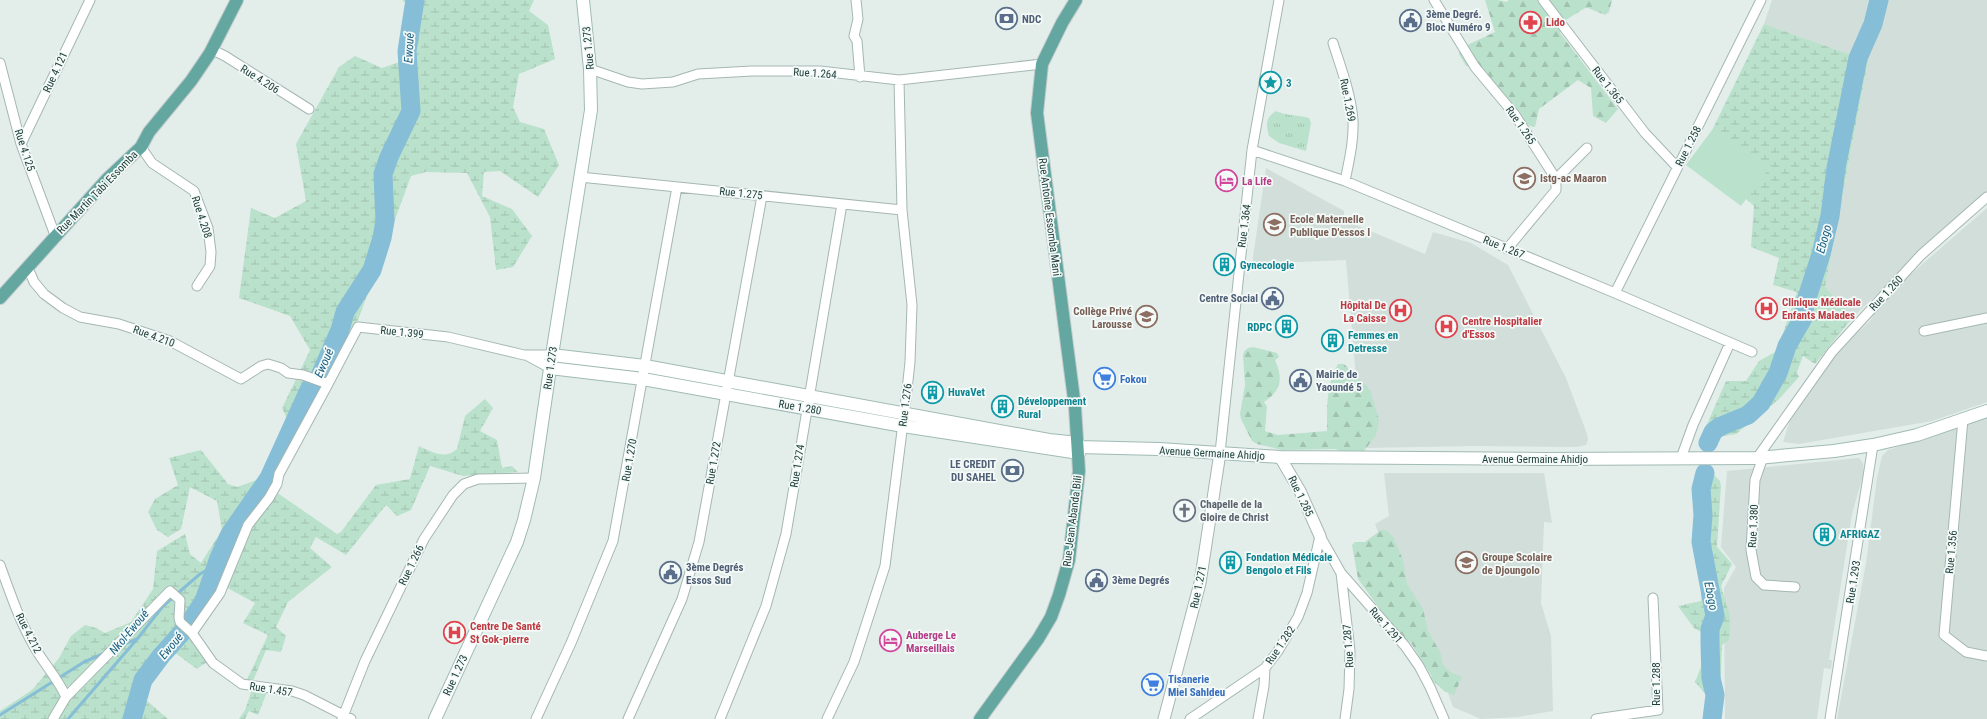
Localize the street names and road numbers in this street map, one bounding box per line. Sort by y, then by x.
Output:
street label: Rue 1.273 [580,26,597,70]
street label: Rue 4.121 [40,50,71,95]
street label: Rue 4.206 [238,62,282,96]
street label: Rue 1.365 [1589,64,1626,106]
street label: Rue 1.264 [793,65,838,82]
street label: Rue 1.269 [1337,78,1358,123]
street label: Rue 1.265 [1503,104,1538,147]
street label: Rue 1.258 [1673,124,1704,169]
street label: Rue 4.125 [12,127,37,173]
street label: Rue Martin Tabi Essomba [54,148,140,237]
street label: Rue Antoine Essomba Mani [1036,157,1063,277]
street label: Rue 1.275 [719,185,763,202]
street label: Rue 4.208 [189,194,214,240]
street label: Rue 1.364 [1235,203,1254,248]
street label: Rue 1.267 [1481,233,1526,262]
street label: Rue 1.260 [1867,273,1906,314]
street label: Rue 4.210 [131,323,176,350]
street label: Rue 1.399 [380,324,424,341]
street label: Rue 1.273 [541,346,560,390]
street label: Rue 1.276 [896,383,915,427]
street label: Rue 1.280 [777,397,822,418]
street label: Rue 1.270 [619,438,640,483]
street label: Rue 1.272 [703,441,724,486]
street label: Rue 1.274 [788,443,807,489]
street label: Avenue Germaine Ahidjo [1159,444,1266,463]
street label: Avenue Germaine Ahidjo [1482,453,1588,466]
street label: Rue 1.285 [1285,474,1316,519]
street label: Rue Jean Abanda Bili [1060,475,1085,567]
street label: Rue 1.380 [1746,504,1761,548]
street label: Rue 1.356 [1943,530,1960,574]
street label: Rue 1.266 [396,543,427,588]
street label: Rue 1.293 [1844,560,1863,605]
street label: Rue 1.271 [1188,564,1209,610]
street label: Rue 1.291 [1366,605,1405,646]
street label: Rue 4.212 [13,611,44,656]
street label: Rue 1.282 [1263,624,1298,667]
street label: Rue 1.287 [1340,624,1356,668]
street label: Rue 1.273 [440,653,471,698]
street label: Rue 1.288 [1650,662,1663,706]
street label: Rue 1.457 [248,680,293,699]

